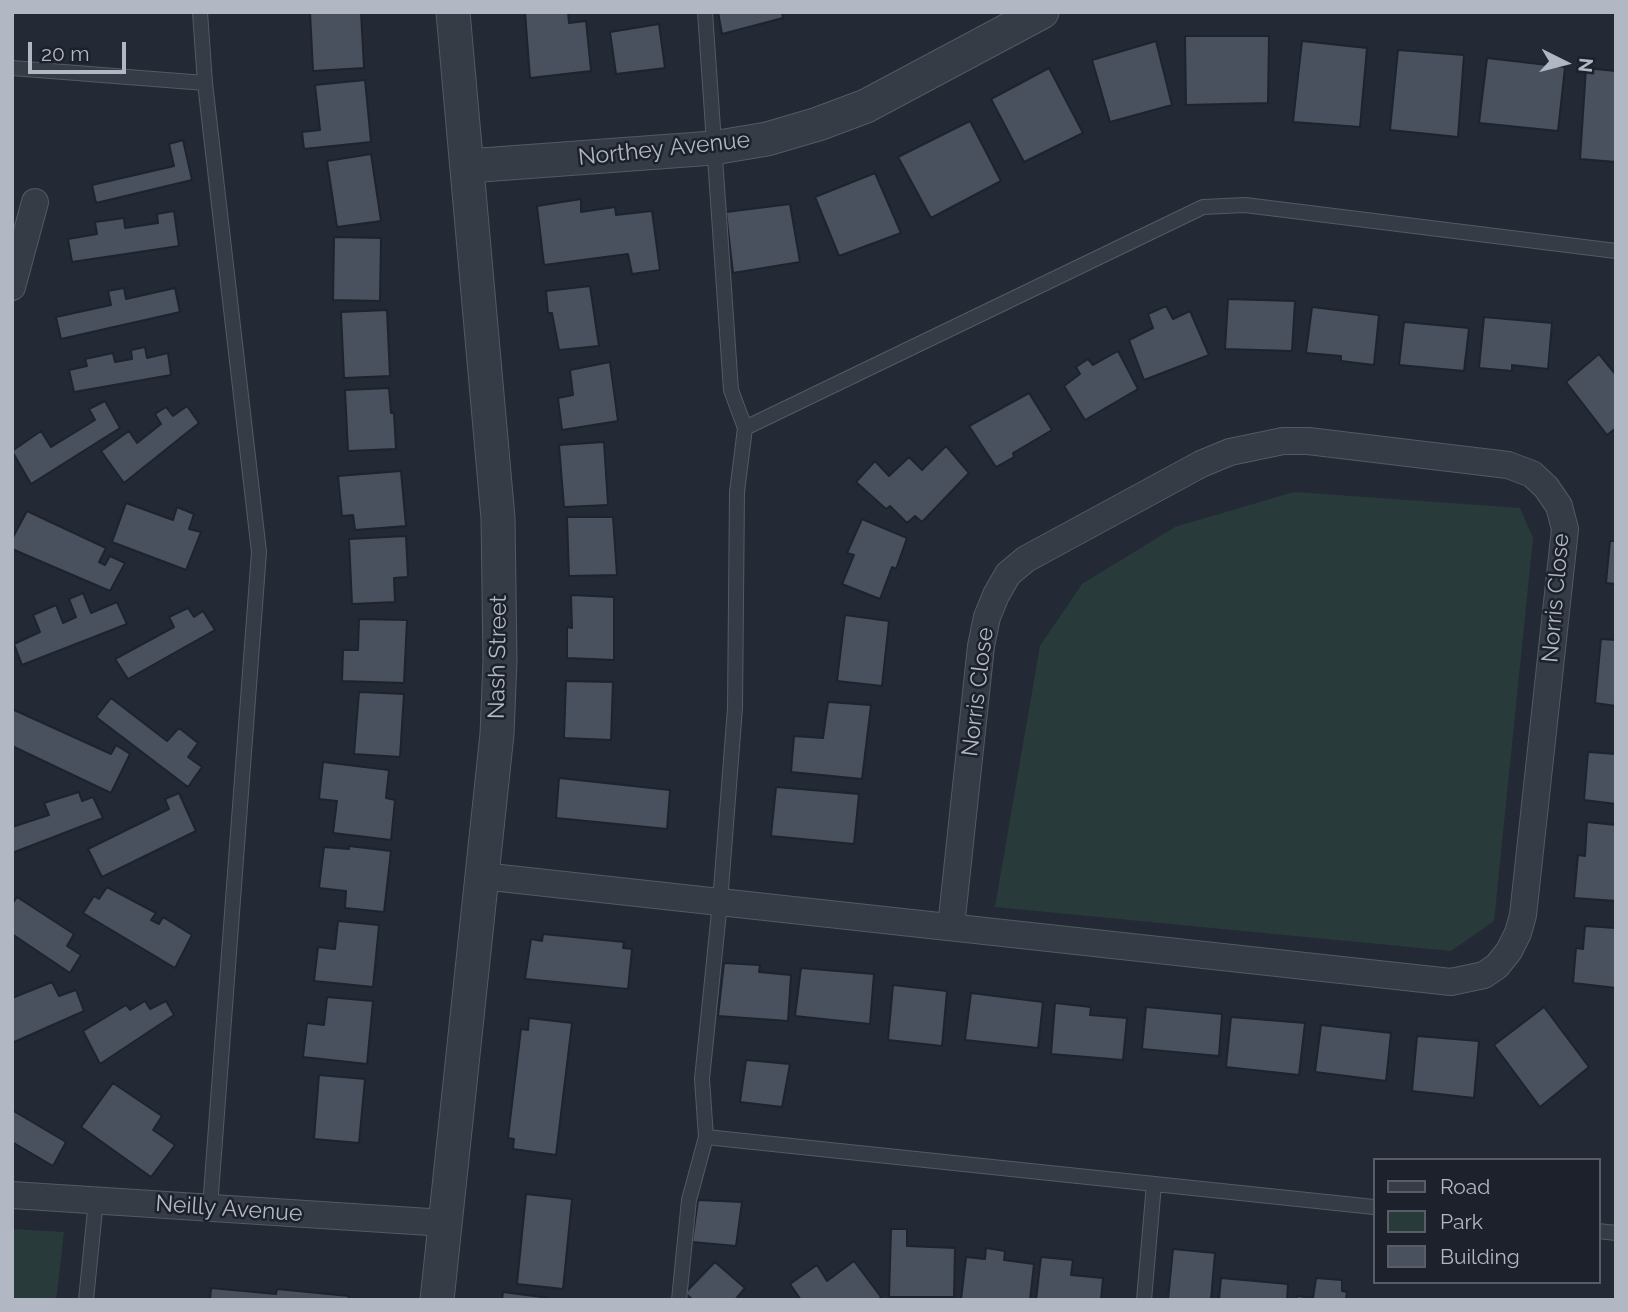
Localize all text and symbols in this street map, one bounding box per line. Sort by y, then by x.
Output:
scale bar [32,28,130,72]
north arrow [1530,28,1600,98]
text: 20 m [41,41,89,66]
text: N [1574,57,1598,74]
street label: Northey Avenue [577,126,751,172]
street label: Norris Close [1537,532,1575,664]
street label: Nash Street [483,595,513,719]
street label: Norris Close [956,626,1000,758]
legend [1372,1158,1600,1284]
text: Road [1440,1174,1490,1199]
street label: Neilly Avenue [155,1190,303,1228]
text: Park [1440,1209,1483,1234]
text: Building [1440,1244,1520,1269]

